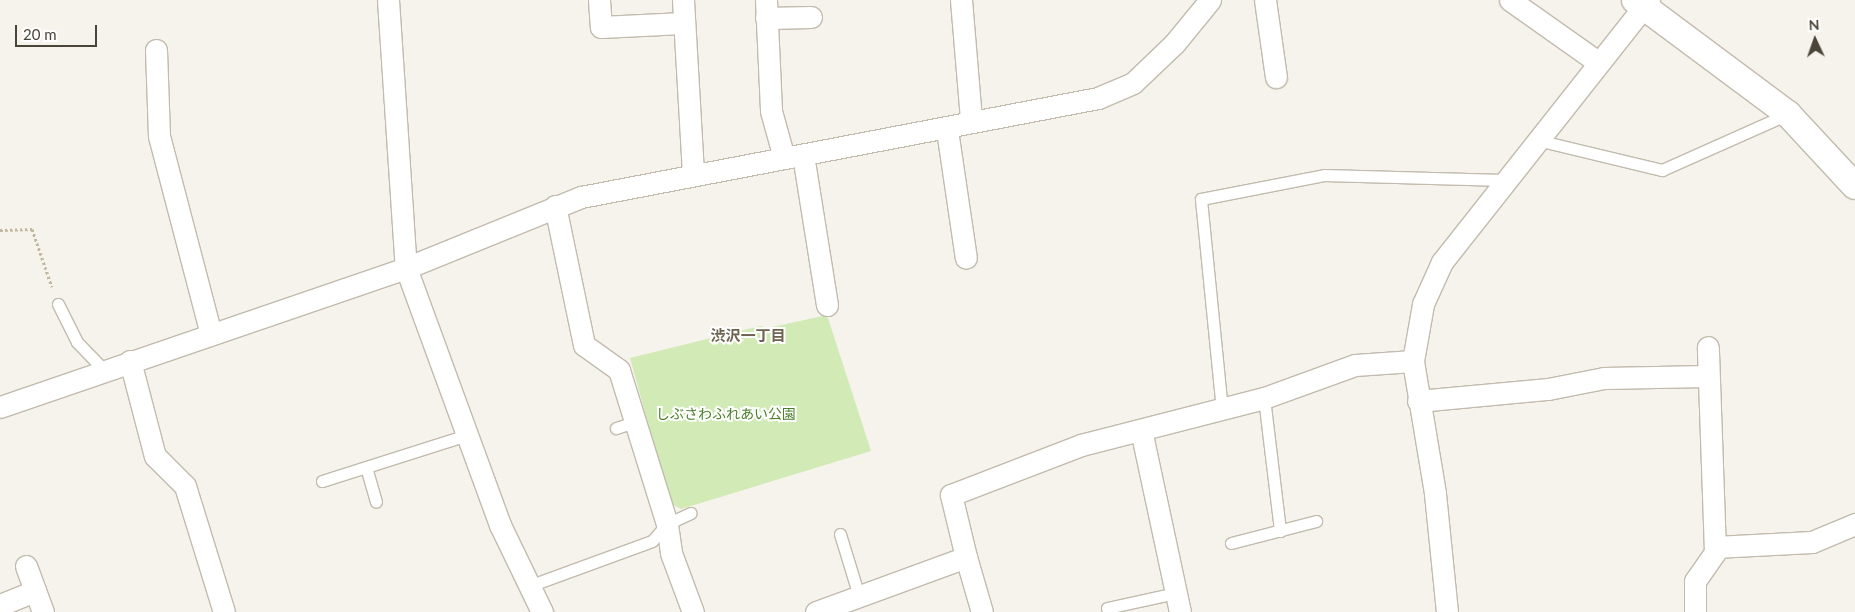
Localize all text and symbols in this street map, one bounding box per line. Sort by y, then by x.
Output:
scale bar [18,15,100,47]
north arrow [1790,15,1840,65]
text: N [1808,16,1820,33]
text: 20 m [23,25,57,43]
district label: 渋沢一丁目 [711,327,785,345]
park label: しぶさわふれあい公園 [656,406,796,422]

